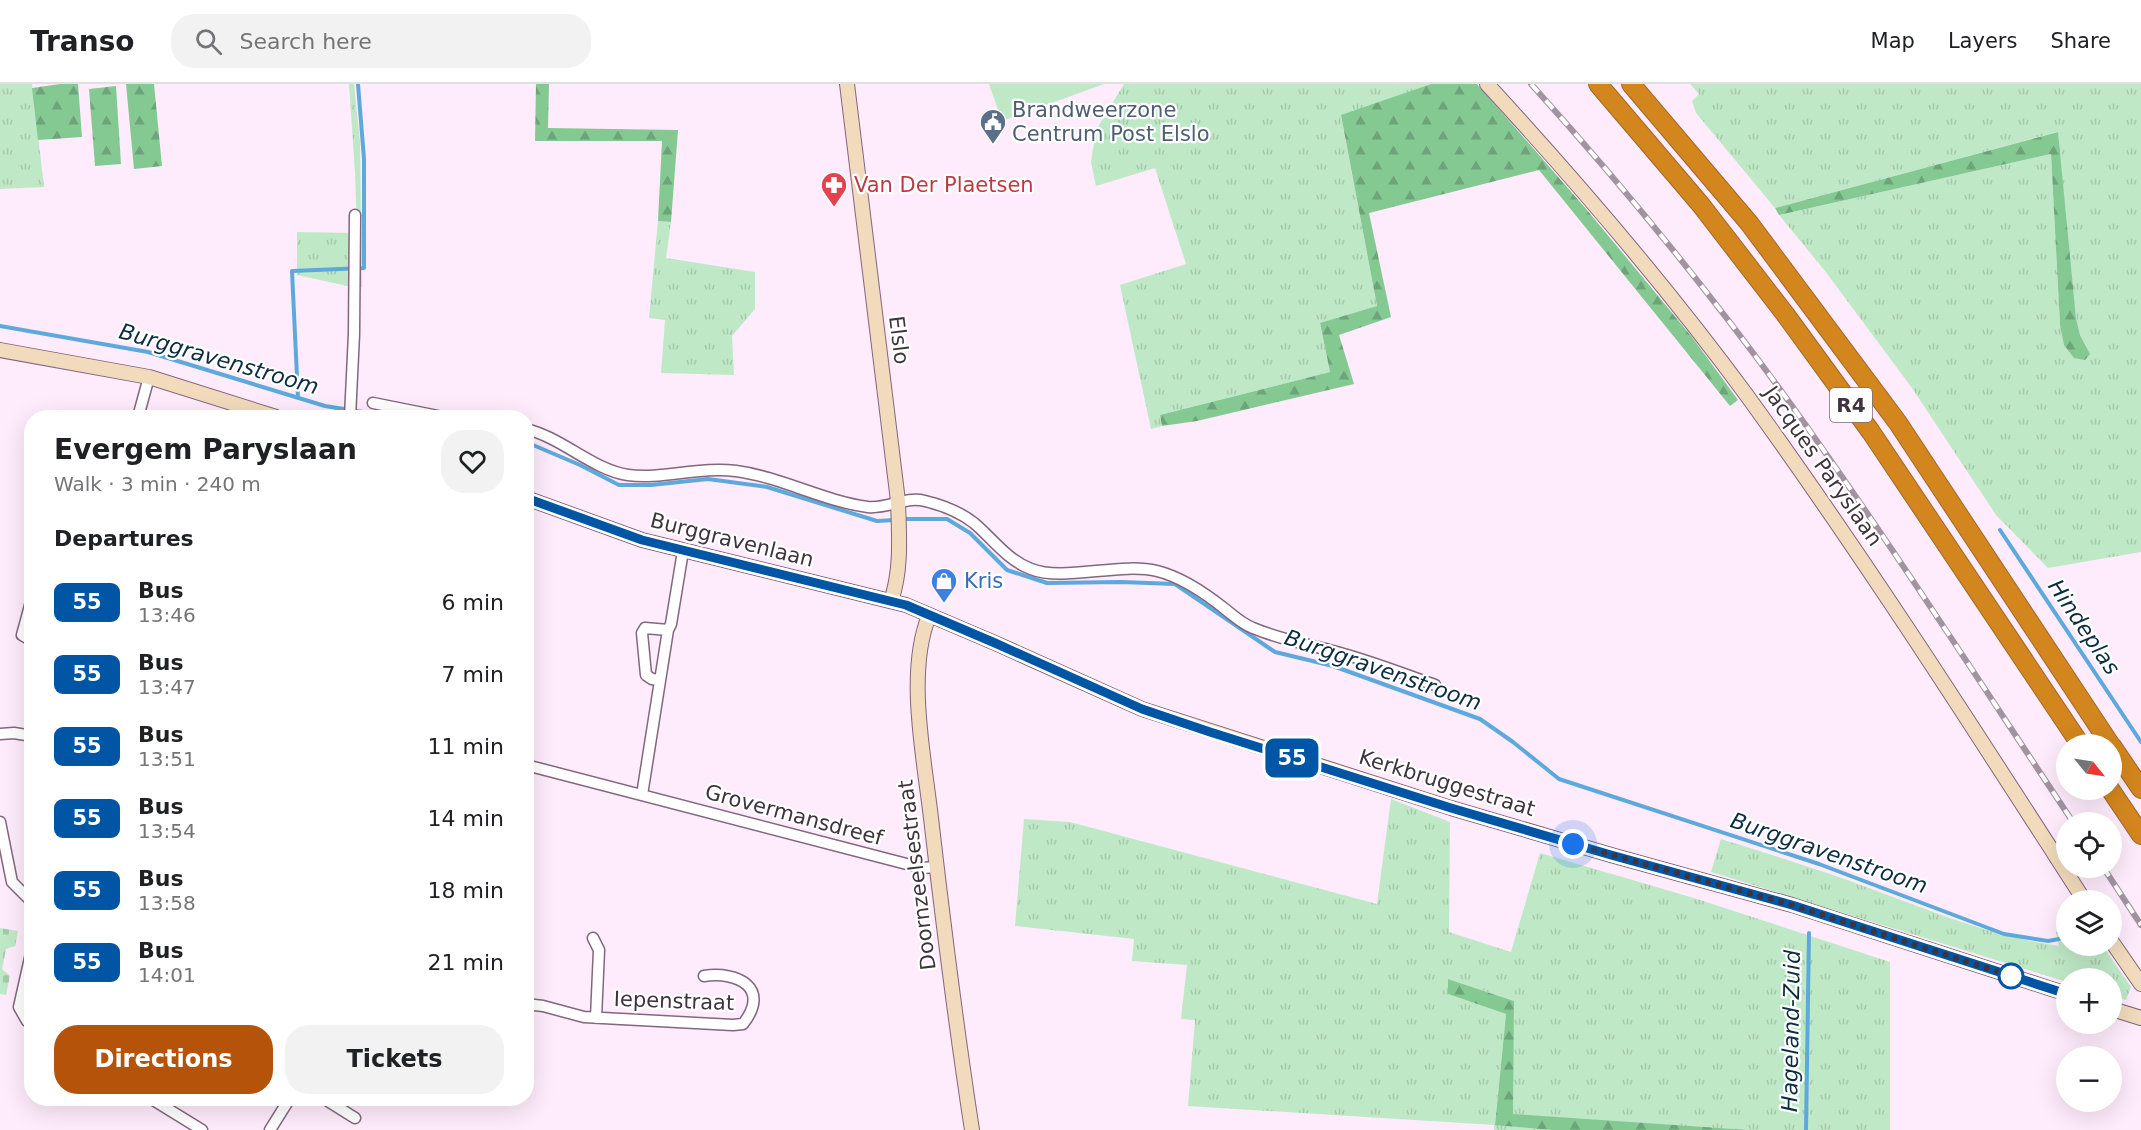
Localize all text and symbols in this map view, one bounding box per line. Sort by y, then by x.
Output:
search box [171,14,591,68]
text: Transo [30,25,135,58]
icon: search [192,25,225,58]
text: Search here [240,29,372,54]
text: Map [1871,29,1915,53]
text: Layers [1948,29,2017,53]
text: Share [2050,29,2111,53]
place label: Brandweerzone Centrum Post Elslo [1012,98,1210,146]
public building icon: Brandweerzone Centrum Post Elslo [978,107,1008,145]
pharmacy icon: Van Der Plaetsen [819,170,849,208]
place label: Van Der Plaetsen [854,173,1034,197]
street label: Elslo [884,314,914,366]
water label: Burggravenstroom [116,319,322,399]
street label: Jacques Paryslaan [1758,380,1887,550]
road number: R4 [1830,388,1872,422]
button: heart [441,430,504,493]
text: Evergem Paryslaan [54,433,357,466]
text: Walk · 3 min · 240 m [54,472,261,496]
street label: Burggravenlaan [648,508,816,572]
text: Departures [54,526,194,551]
shop icon: Kris [929,566,959,604]
place label: Kris [964,569,1003,593]
water label: Hindeplas [2043,575,2125,679]
text: Bus [138,578,184,603]
text: 55 [72,590,102,614]
text: 6 min [442,590,504,615]
text: 13:46 [138,603,196,627]
water label: Burggravenstroom [1281,625,1485,715]
text: Bus [138,650,184,675]
text: 55 [72,662,102,686]
text: 7 min [442,662,504,687]
text: 13:47 [138,675,196,699]
text: Bus [138,722,184,747]
text: 55 [72,734,102,758]
text: 11 min [428,734,504,759]
north arrow [2056,734,2122,800]
map controls [2056,734,2122,1112]
line badge: 55 [1265,738,1319,778]
street label: Kerkbruggestraat [1356,745,1538,821]
text: 55 [1277,746,1307,770]
text: 13:51 [138,747,196,771]
street label: Doornzeelsestraat [893,778,941,972]
street label: Grovermansdreef [702,780,886,850]
text: Bus [138,794,184,819]
text: 55 [72,806,102,830]
text: 14 min [428,806,504,831]
water label: Burggravenstroom [1727,808,1931,898]
button: locate [2056,812,2122,878]
text: 13:54 [138,819,196,843]
your location [1558,829,1588,859]
text: Bus [138,866,184,891]
text: 55 [72,878,102,902]
text: 18 min [428,878,504,903]
button: layers [2056,890,2122,956]
text: 13:58 [138,891,196,915]
text: Bus [138,938,184,963]
water label: Hageland-Zuid [1777,949,1805,1112]
text: 55 [72,950,102,974]
text: 21 min [428,950,504,975]
text: 14:01 [138,963,196,987]
unlabelled marker [1998,963,2024,989]
button: + [2056,968,2122,1034]
street label: Iepenstraat [613,987,735,1015]
button: Directions [54,1025,273,1094]
button: Tickets [285,1025,504,1094]
button: − [2056,1046,2122,1112]

